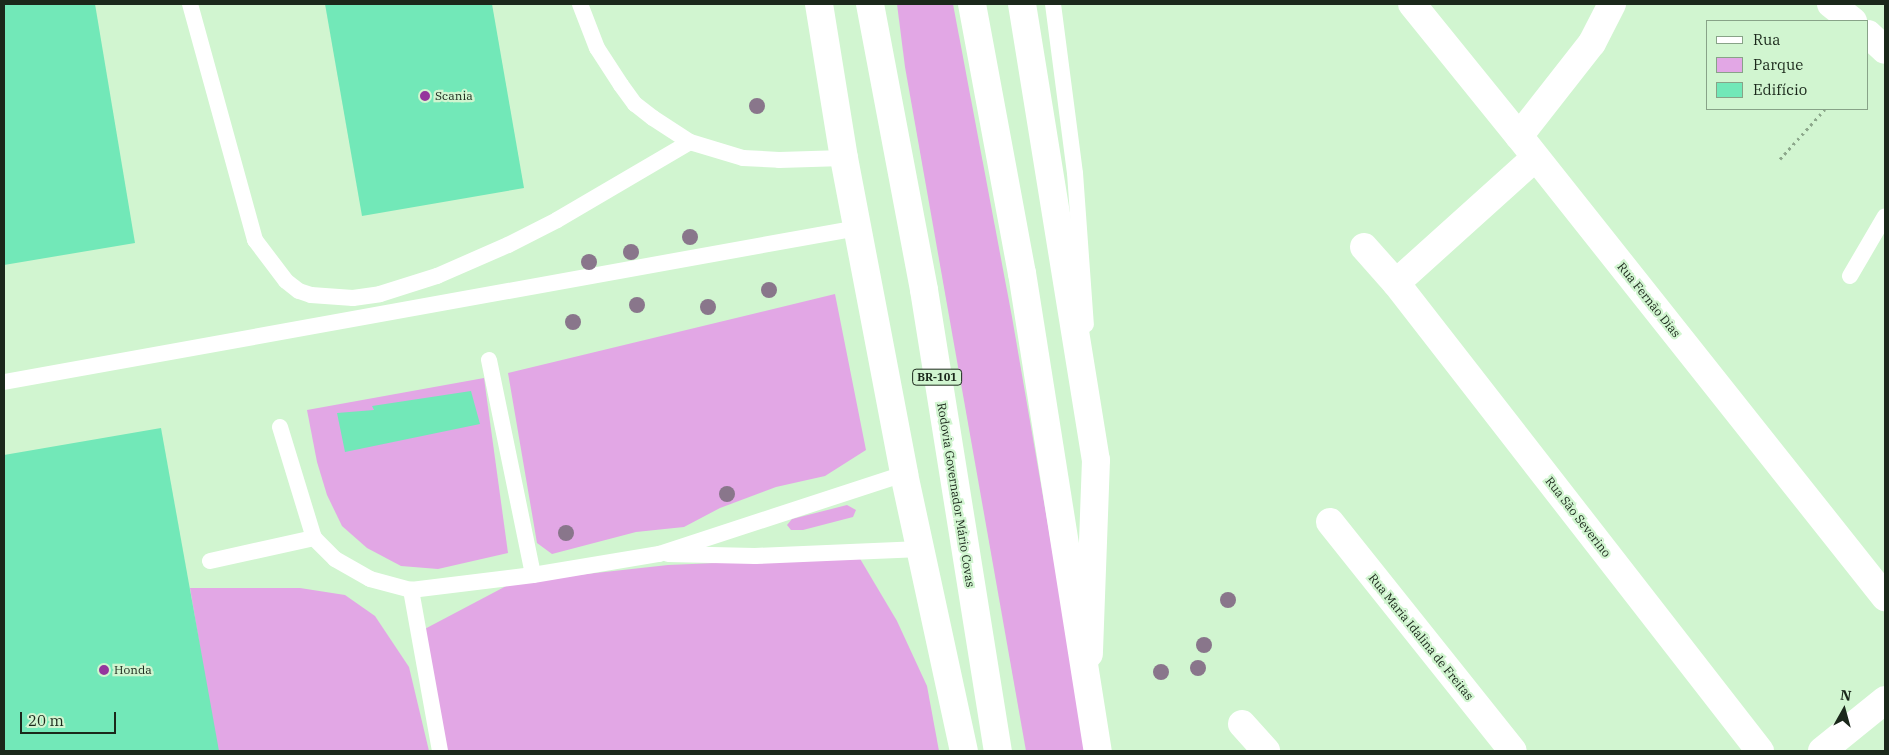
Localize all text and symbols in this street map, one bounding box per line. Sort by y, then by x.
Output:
legend [1706,20,1869,110]
text: Rua [1753,30,1780,49]
text: Parque [1753,55,1803,74]
text: Edifício [1753,80,1807,99]
place label: Scania [435,89,473,103]
marker: Scania [419,90,431,102]
street label: Rua Fernão Dias [1614,260,1684,340]
road number: BR-101 [912,368,962,386]
street label: Rodovia Governador Mário Covas [934,402,978,588]
street label: Rua São Severino [1542,474,1614,560]
street label: Rua Maria Idalina de Freitas [1366,571,1476,703]
place label: Honda [114,663,152,677]
marker: Honda [98,664,110,676]
north arrow [1819,685,1869,735]
text: N [1839,686,1852,705]
scale bar [22,702,119,734]
text: 20 m [28,711,64,730]

